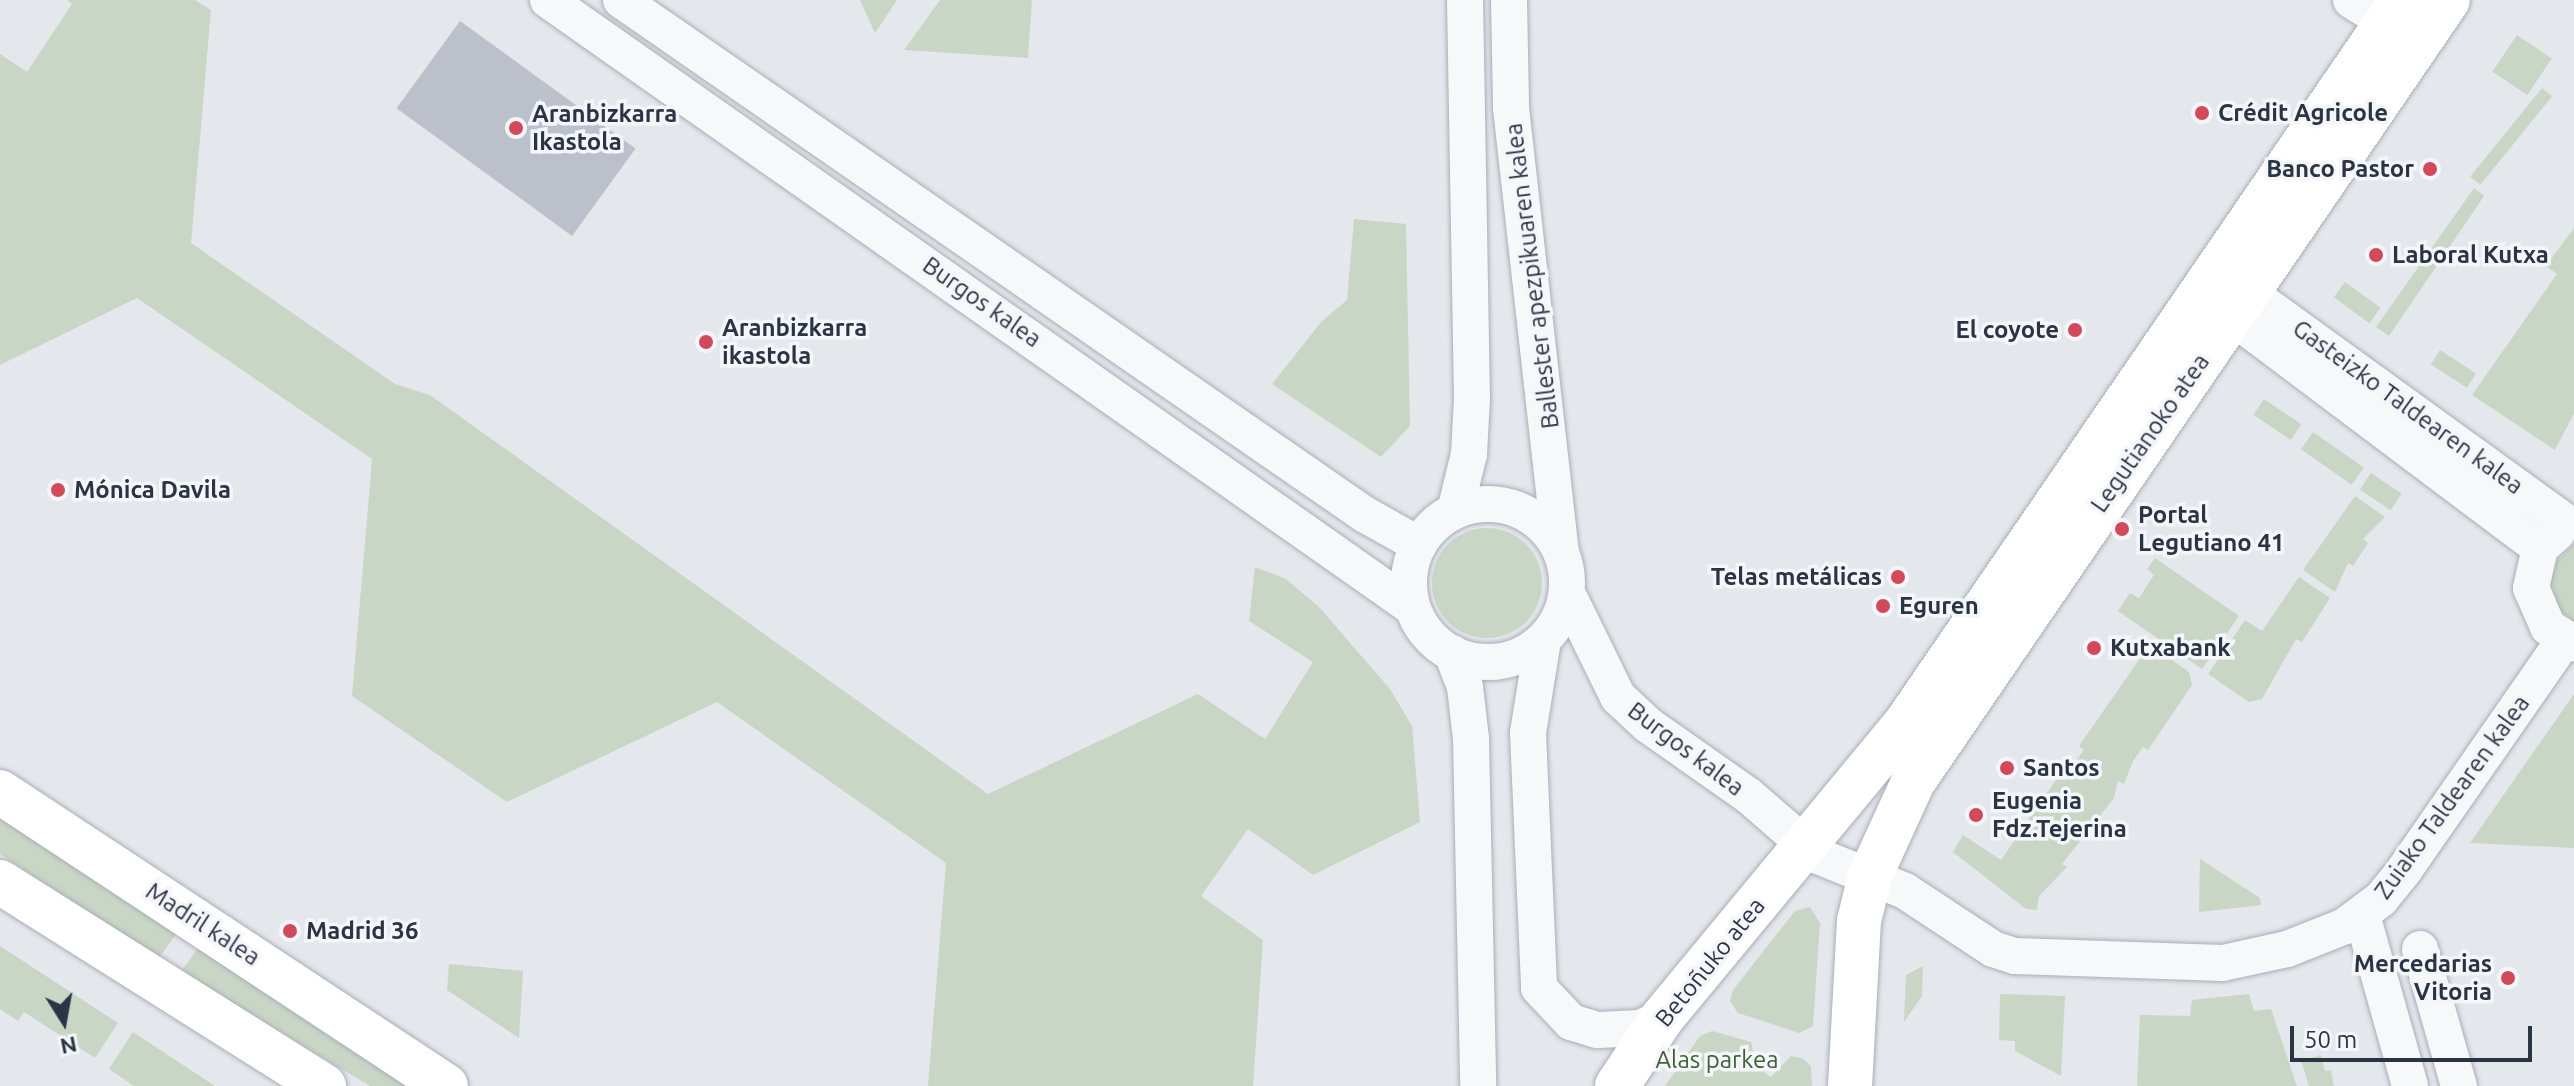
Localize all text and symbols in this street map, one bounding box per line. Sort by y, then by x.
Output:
place label: Crédit Agricole [2218,99,2388,127]
place label: Aranbizkarra Ikastola [532,100,677,156]
marker: Crédit Agricole [2193,104,2211,122]
marker: Aranbizkarra Ikastola [507,119,525,137]
street label: Ballester apezpikuaren kalea [1499,122,1565,430]
place label: Banco Pastor [2266,155,2414,183]
marker: Banco Pastor [2421,160,2439,178]
place label: Laboral Kutxa [2392,241,2549,269]
marker: Laboral Kutxa [2367,246,2385,264]
street label: Burgos kalea [917,251,1047,353]
place label: Aranbizkarra ikastola [722,314,867,370]
street label: Gasteizko Taldearen kalea [2287,314,2529,500]
place label: El coyote [1956,316,2059,344]
marker: El coyote [2066,321,2084,339]
marker: Aranbizkarra ikastola [697,333,715,351]
street label: Legutianoko atea [2085,348,2215,518]
place label: Mónica Davila [74,476,231,504]
marker: Mónica Davila [49,481,67,499]
place label: Portal Legutiano 41 [2138,501,2284,557]
marker: Portal Legutiano 41 [2113,520,2131,538]
place label: Telas metálicas [1711,563,1882,591]
marker: Telas metálicas [1889,568,1907,586]
place label: Eguren [1899,592,1979,620]
marker: Eguren [1874,597,1892,615]
place label: Kutxabank [2110,634,2231,662]
marker: Kutxabank [2085,639,2103,657]
street label: Zuiako Taldearen kalea [2368,689,2536,905]
street label: Burgos kalea [1622,696,1750,802]
place label: Santos [2023,754,2100,782]
marker: Santos [1998,759,2016,777]
place label: Eugenia Fdz.Tejerina [1992,787,2127,843]
marker: Eugenia Fdz.Tejerina [1967,806,1985,824]
street label: Madril kalea [141,876,265,972]
street label: Betoñuko atea [1649,892,1771,1032]
place label: Madrid 36 [306,917,418,945]
marker: Madrid 36 [281,922,299,940]
place label: Mercedarias Vitoria [2354,950,2492,1006]
marker: Mercedarias Vitoria [2499,969,2517,987]
north arrow [24,982,104,1062]
scale bar [2294,1010,2536,1060]
text: 50 m [2304,1026,2357,1053]
text: N [58,1032,79,1060]
park label: Alas parkea [1656,1046,1778,1074]

